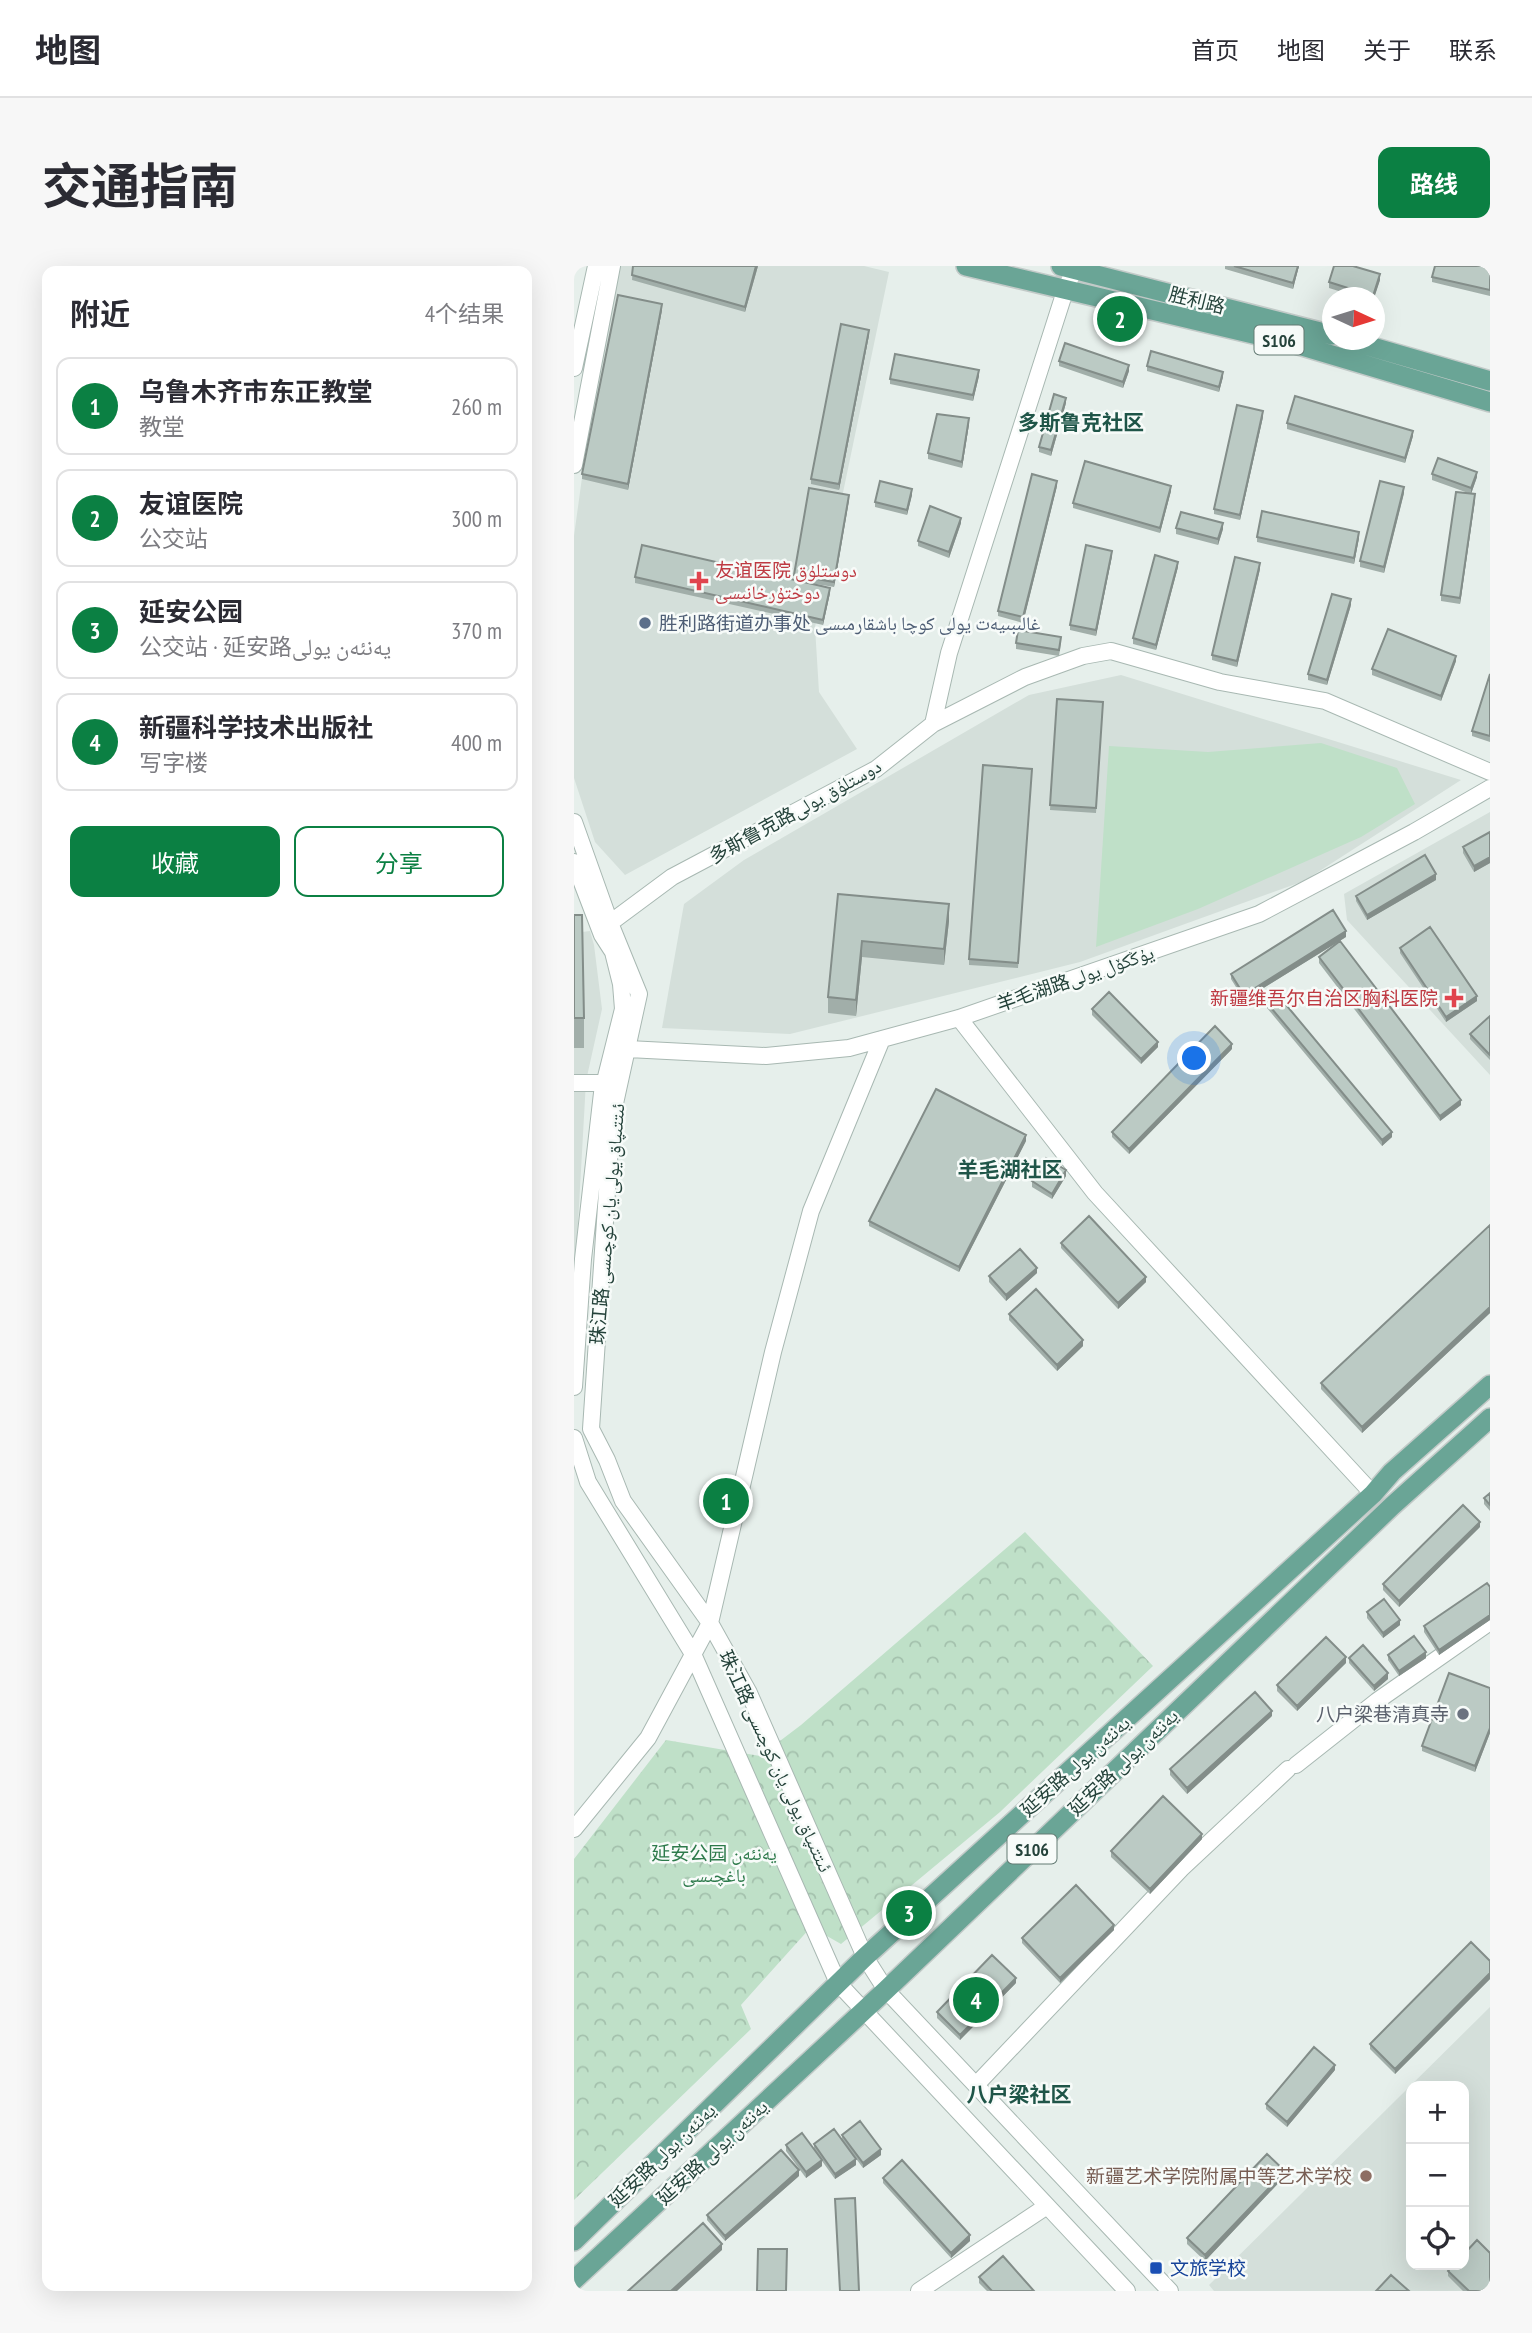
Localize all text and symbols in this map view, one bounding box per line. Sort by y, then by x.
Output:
text: 地图 [35,28,101,71]
text: 首页 [1191,35,1239,66]
text: 地图 [1277,35,1325,66]
text: 关于 [1363,35,1411,66]
text: 联系 [1449,35,1497,66]
button: 路线 [1378,147,1490,218]
text: 交通指南 [42,154,238,218]
street label: 胜利路 [1166,281,1228,319]
north arrow [1322,287,1385,350]
pin: 2 [1097,293,1143,345]
text: 附近 [70,294,130,333]
text: 4个结果 [425,299,504,328]
road number: S106 [1254,326,1304,354]
text: 乌鲁木齐市东正教堂 [139,375,373,408]
text: 1 [90,392,101,421]
text: 260 m [451,392,502,421]
district label: 多斯鲁克社区 [1018,409,1144,436]
text: 教堂 [139,412,185,441]
text: 友谊医院 [139,487,243,520]
text: 2 [90,504,101,533]
text: 300 m [451,504,502,533]
text: 公交站 [139,524,208,553]
place label: 友谊医院 دوستلۇق دوختۇرخانىسى [715,558,857,604]
marker: 友谊医院 دوستلۇق دوختۇرخانىسى [689,571,709,591]
text: 延安公园 [139,595,243,628]
place label: 胜利路街道办事处 غالىبىيەت يولى كوچا باشقارمىسى [659,611,1041,635]
marker: 胜利路街道办事处 غالىبىيەت يولى كوچا باشقارمىسى [637,615,653,631]
text: 3 [90,616,101,645]
text: 370 m [451,616,502,645]
text: 公交站 · 延安路يەنئەن يولى [139,632,391,661]
text: 新疆科学技术出版社 [139,711,373,744]
text: 4 [90,728,101,757]
text: 400 m [451,728,502,757]
text: 写字楼 [139,748,208,777]
street label: 多斯鲁克路دوستلۇق يولى [705,754,886,868]
button: 收藏 [70,826,280,897]
button: 分享 [294,826,504,897]
street label: 羊毛湖路يۇڭكۆل يولى [993,940,1157,1016]
place label: 新疆维吾尔自治区胸科医院 [1210,986,1438,1010]
marker: 新疆维吾尔自治区胸科医院 [1444,988,1464,1008]
your location [1177,1041,1211,1075]
street label: 珠江路 ئىتتىپاق يولى يان كوچىسى [584,1102,630,1346]
district label: 羊毛湖社区 [958,1156,1063,1183]
pin: 1 [703,1475,749,1527]
street label: 珠江路 ئىتتىپاق يولى يان كوچىسى [714,1646,838,1876]
place label: 八户梁巷清真寺 [1316,1702,1449,1726]
street label: 延安路 يەنئەن يولى [1063,1704,1183,1820]
marker: 八户梁巷清真寺 [1455,1706,1471,1722]
street label: 延安路يەنئەن يولى [1015,1710,1135,1821]
road number: S106 [1008,1834,1056,1864]
park label: 延安公园 يەنئەن باغچىسى [651,1841,777,1887]
pin: 3 [886,1887,932,1939]
pin: 4 [953,1974,999,2026]
district label: 八户梁社区 [967,2081,1072,2108]
map controls [1406,2081,1469,2270]
button: + [1406,2081,1469,2144]
street label: 延安路 يەنئەن يولى [651,2094,773,2210]
street label: 延安路يەنئەن يولى [604,2098,720,2212]
button: − [1406,2144,1469,2207]
place label: 新疆艺术学院附属中等艺术学校 [1086,2164,1352,2188]
marker: 新疆艺术学院附属中等艺术学校 [1358,2168,1374,2184]
button: locate [1406,2207,1469,2270]
place label: 文旅学校 [1170,2256,1246,2280]
marker: 文旅学校 [1148,2260,1164,2276]

